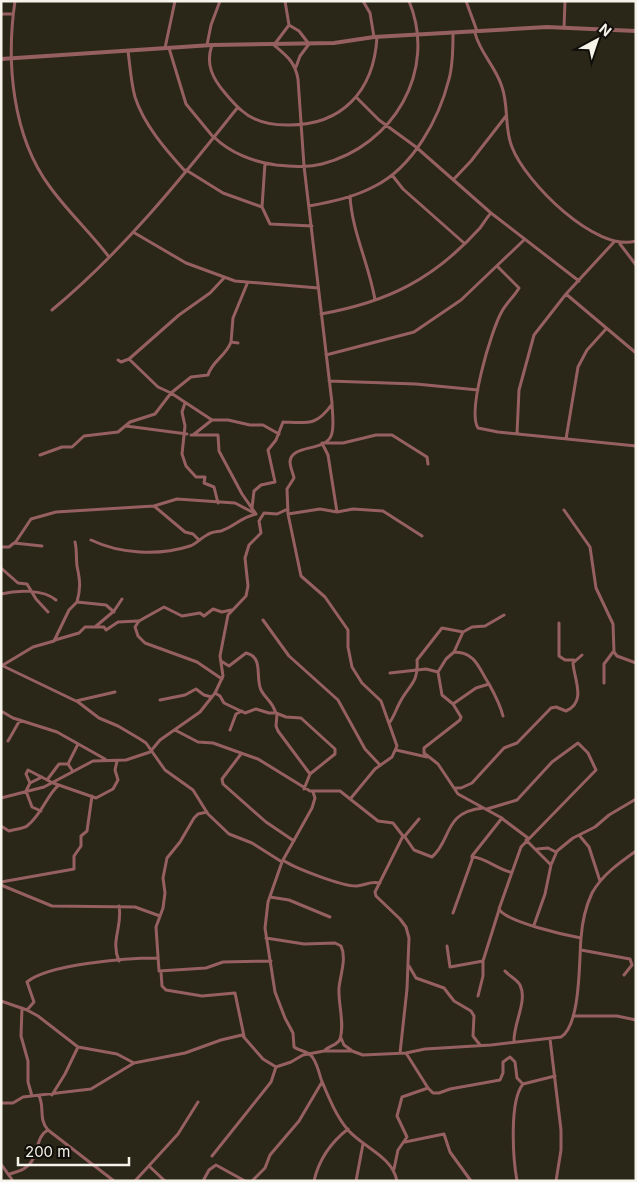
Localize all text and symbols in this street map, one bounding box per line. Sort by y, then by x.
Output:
north arrow [572,15,622,65]
text: N [596,20,615,40]
scale bar [18,1134,129,1166]
text: 200 m [25,1142,70,1161]

